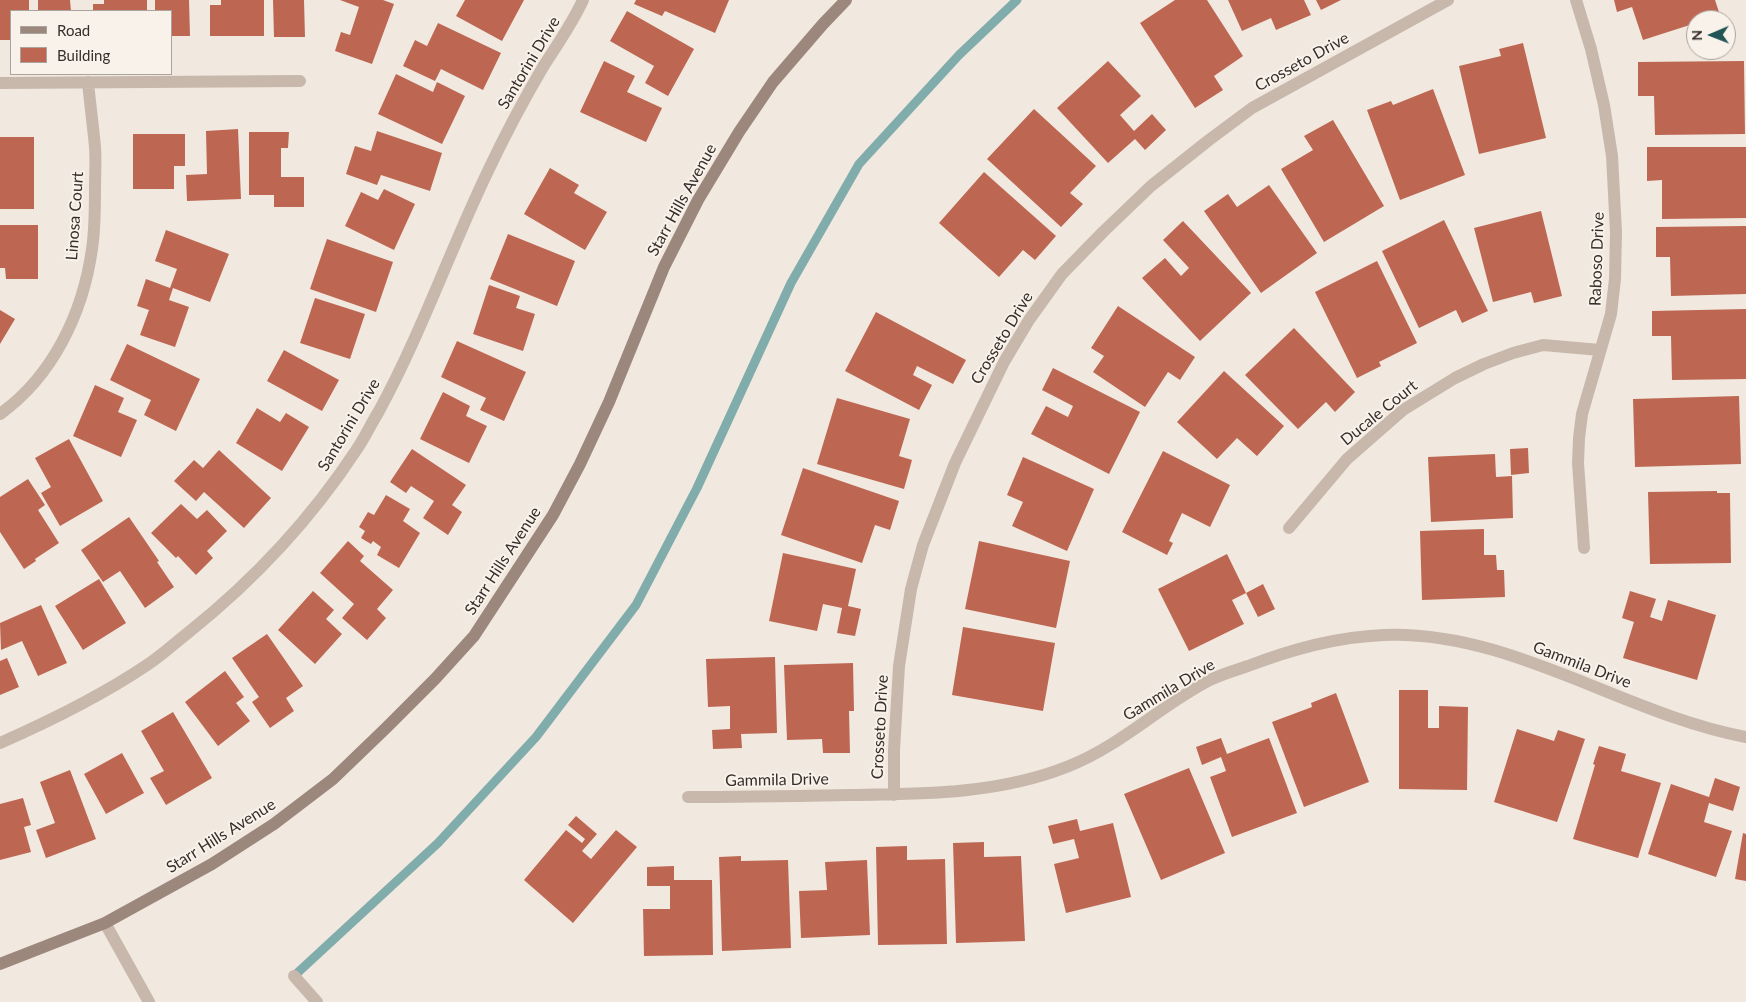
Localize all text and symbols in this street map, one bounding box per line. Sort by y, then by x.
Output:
legend [10,10,172,75]
north arrow [1686,10,1736,60]
street label: Santorini Drive [494,13,564,113]
text: Road [57,21,90,39]
street label: Crosseto Drive [1252,28,1352,96]
text: N [1688,30,1705,41]
text: Building [57,46,110,64]
street label: Starr Hills Avenue [643,141,721,259]
street label: Linosa Court [62,171,88,261]
street label: Raboso Drive [1586,212,1608,306]
street label: Crosseto Drive [967,288,1037,388]
street label: Santorini Drive [314,375,384,475]
street label: Ducale Court [1337,376,1421,450]
street label: Starr Hills Avenue [461,503,545,619]
street label: Gammila Drive [1530,637,1634,693]
street label: Gammila Drive [1120,655,1218,725]
street label: Crosseto Drive [868,674,892,780]
street label: Gammila Drive [725,769,829,791]
street label: Starr Hills Avenue [163,795,279,877]

